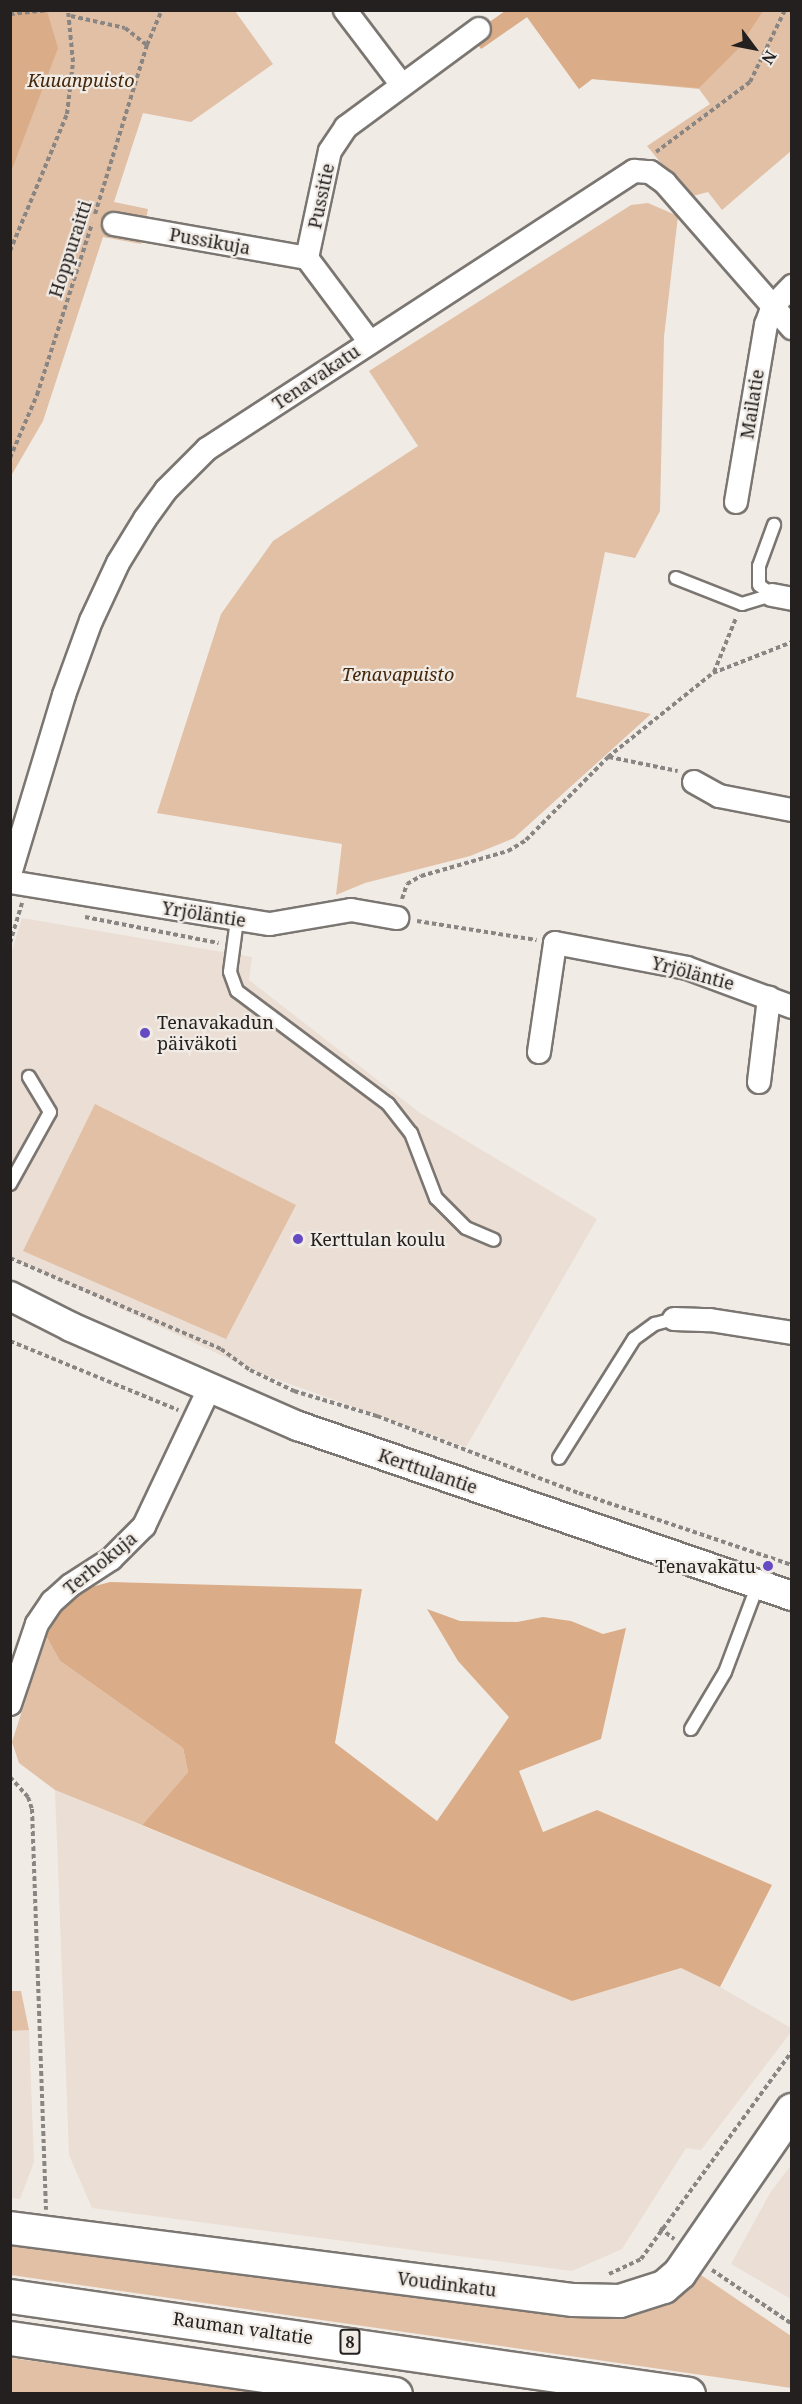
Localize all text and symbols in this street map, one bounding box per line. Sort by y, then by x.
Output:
north arrow [724,18,784,78]
text: N [757,46,782,69]
park label: Kuuanpuisto [28,69,134,91]
street label: Pussitie [304,161,338,231]
street label: Hoppuraitti [44,198,96,300]
street label: Pussikuja [168,223,252,259]
street label: Tenavakatu [268,340,364,414]
street label: Mailatie [736,368,768,440]
park label: Tenavapuisto [342,663,454,685]
street label: Yrjöläntie [161,897,247,931]
street label: Yrjöläntie [649,952,737,994]
place label: Tenavakadun päiväkoti [157,1012,274,1054]
marker: Tenavakadun päiväkoti [138,1026,152,1040]
place label: Kerttulan koulu [310,1228,445,1250]
marker: Kerttulan koulu [291,1232,305,1246]
street label: Kerttulantie [376,1444,480,1498]
street label: Terhokuja [59,1527,141,1599]
place label: Tenavakatu [656,1555,756,1577]
marker: Tenavakatu [761,1559,775,1573]
street label: Voudinkatu [396,2267,498,2301]
street label: Rauman valtatie [172,2307,314,2349]
road number: 8 [338,2329,362,2355]

